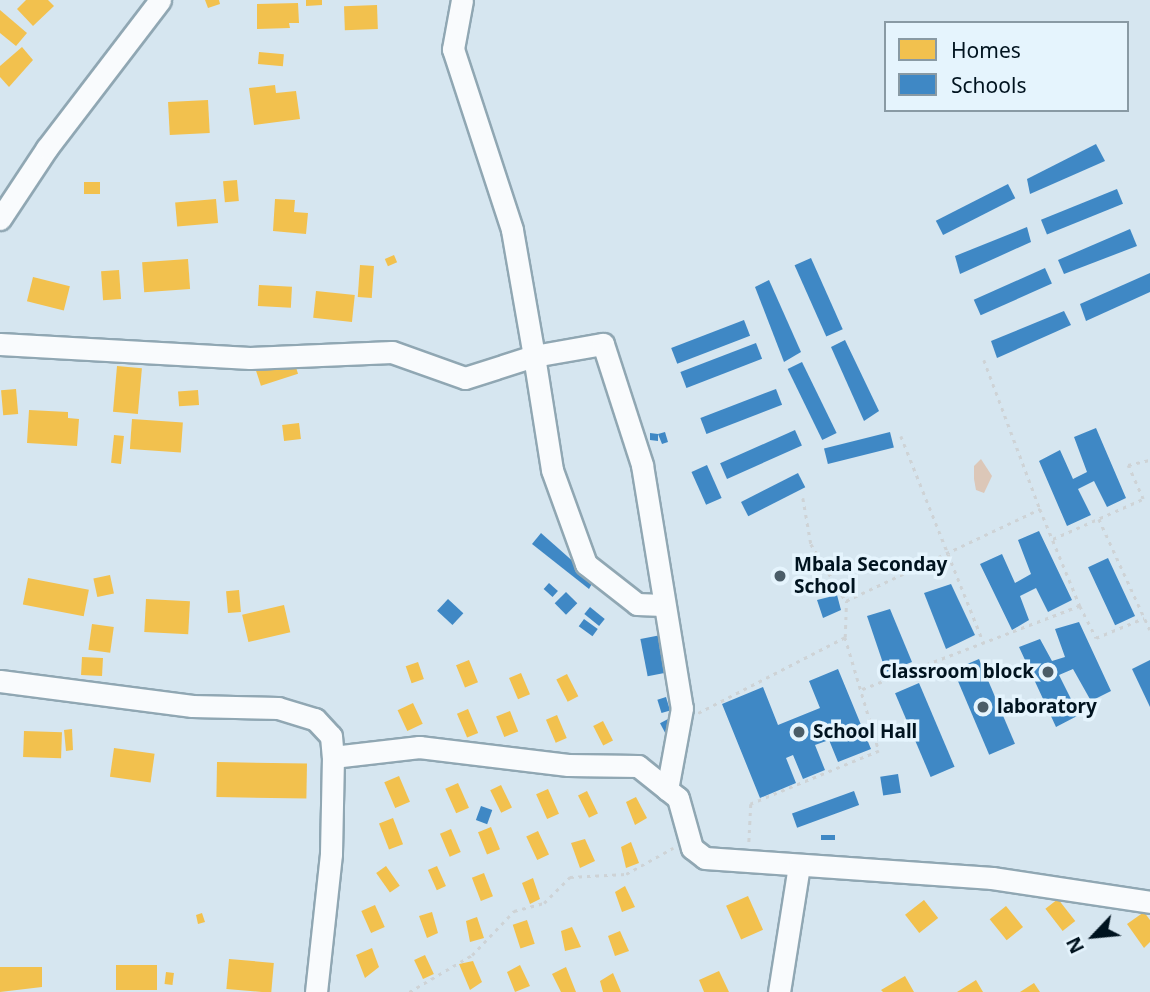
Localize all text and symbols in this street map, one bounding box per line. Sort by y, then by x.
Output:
legend [884,21,1129,112]
text: Homes [951,36,1021,64]
text: Schools [951,71,1026,99]
place label: Mbala Seconday School [794,554,947,598]
marker: Mbala Seconday School [772,568,788,584]
place label: Classroom block [879,661,1034,683]
marker: Classroom block [1040,664,1056,680]
place label: laboratory [997,696,1097,718]
marker: laboratory [975,699,991,715]
place label: School Hall [813,721,917,743]
marker: School Hall [791,724,807,740]
north arrow [1059,901,1129,971]
text: N [1060,933,1090,958]

